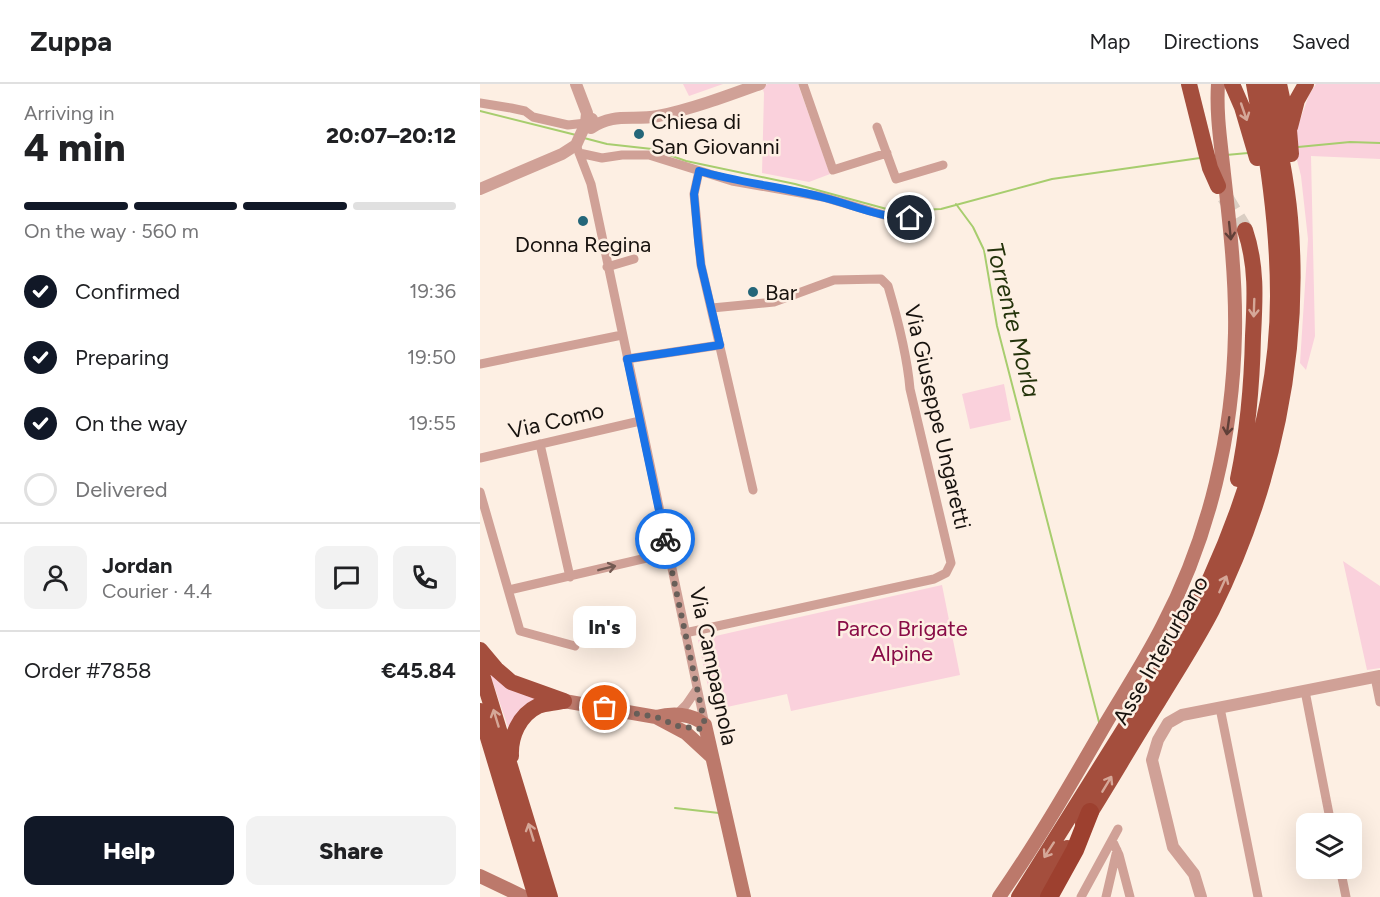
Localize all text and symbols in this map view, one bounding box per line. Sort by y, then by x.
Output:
text: Zuppa [30,24,112,58]
text: Map [1089,29,1130,54]
text: Directions [1163,29,1259,54]
text: Saved [1292,29,1350,54]
text: Arriving in [24,101,114,125]
one-way arrow [1239,103,1250,121]
place label: Chiesa di San Giovanni [651,108,780,160]
text: 20:07–20:12 [326,122,456,149]
text: 4 min [24,124,126,171]
marker: Chiesa di San Giovanni [632,127,646,141]
pin [884,192,935,243]
icon: home [893,201,926,234]
marker: Donna Regina [576,214,590,228]
text: On the way · 560 m [24,219,199,243]
one-way arrow [1225,221,1236,240]
place label: Donna Regina [515,231,651,258]
water label: Torrente Morla [980,239,1047,400]
icon: check [24,275,57,308]
text: Confirmed [75,278,180,305]
text: 19:36 [409,279,456,303]
place label: Bar [765,279,798,306]
marker: Bar [746,285,760,299]
one-way arrow [1249,298,1260,318]
street label: Via Giuseppe Ungaretti [898,302,977,532]
icon: check [24,341,57,374]
text: Preparing [75,344,169,371]
text: 19:50 [407,345,456,369]
street label: Via Como [506,396,606,445]
icon: check [24,407,57,440]
text: On the way [75,410,187,437]
text: 19:55 [408,411,456,435]
one-way arrow [1222,415,1233,435]
text: Delivered [75,476,168,503]
courier [635,509,695,569]
icon: bike [649,523,682,556]
button: person [24,546,87,609]
button: chat [315,546,378,609]
button: phone [393,546,456,609]
text: Jordan [102,552,173,579]
one-way arrow [597,562,616,574]
street label: Asse Interurbano [1107,571,1214,730]
one-way arrow [1218,576,1230,594]
text: Courier · 4.4 [102,579,212,603]
street label: Via Campagnola [684,585,743,748]
callout: In's [574,606,636,648]
text: In's [588,615,621,639]
park label: Parco Brigate Alpine [836,615,968,667]
text: Order #7858 [24,657,152,684]
text: €45.84 [381,657,456,684]
pin [579,682,630,733]
icon: bag [588,691,621,724]
one-way arrow [490,709,501,728]
one-way arrow [1102,776,1114,793]
map controls [1296,813,1362,879]
button: layers [1296,813,1362,879]
button: Help [24,816,234,885]
button: Share [246,816,456,885]
one-way arrow [525,823,536,842]
one-way arrow [1043,841,1055,857]

